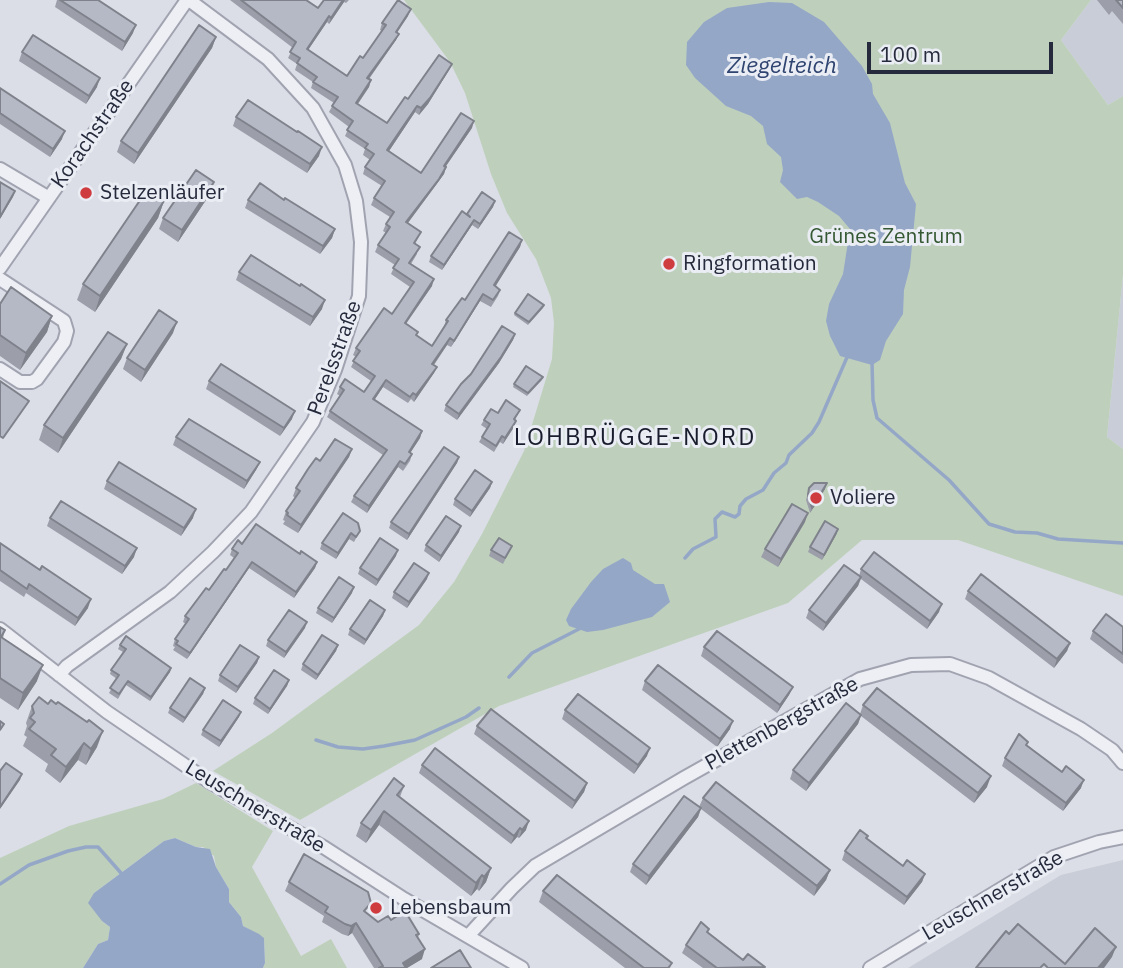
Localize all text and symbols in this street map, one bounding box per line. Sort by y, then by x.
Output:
scale bar [871,28,1056,72]
text: 100 m [880,40,941,68]
water label: Ziegelteich [727,52,837,80]
street label: Korachstraße [46,75,140,193]
place label: Stelzenläufer [100,180,225,206]
marker: Stelzenläufer [78,185,94,201]
park label: Grünes Zentrum [809,224,963,250]
place label: Ringformation [683,251,817,277]
marker: Ringformation [661,256,677,272]
street label: Perelsstraße [303,297,367,419]
district label: LOHBRÜGGE-NORD [515,424,755,452]
place label: Voliere [830,485,896,511]
marker: Voliere [808,490,824,506]
street label: Plettenbergstraße [701,671,863,777]
street label: Leuschnerstraße [180,755,330,859]
street label: Leuschnerstraße [918,845,1068,947]
place label: Lebensbaum [390,895,511,921]
marker: Lebensbaum [368,900,384,916]

